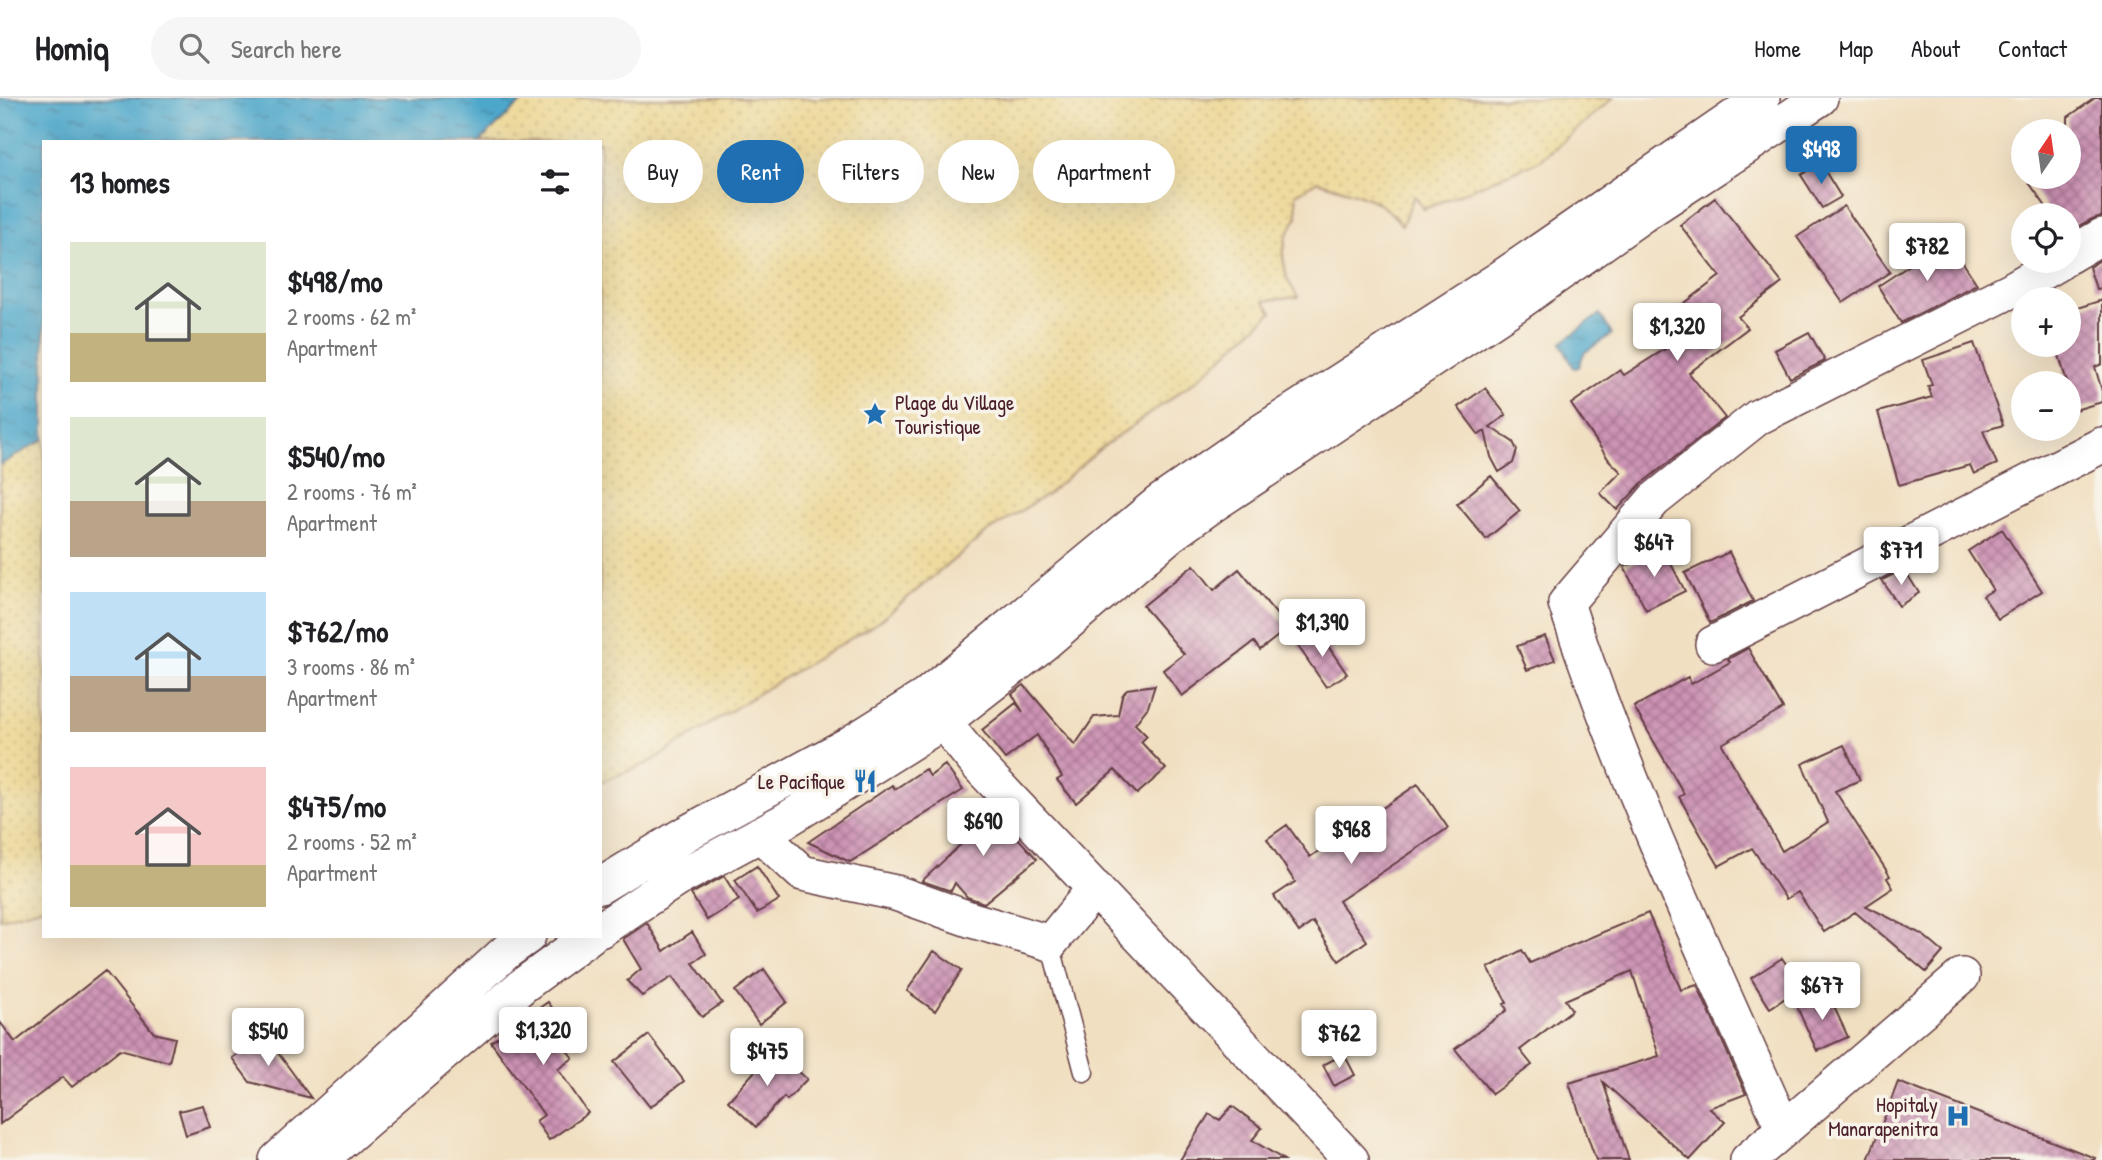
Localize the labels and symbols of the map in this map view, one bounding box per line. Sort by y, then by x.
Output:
north arrow [2011,119,2081,189]
pin: $498 [1780,126,1862,186]
pin: $782 [1886,223,1968,283]
pin: $1,320 [1620,303,1734,363]
place label: Plage du Village Touristique [895,388,1014,441]
place icon: Plage du Village Touristique [861,400,889,428]
pin: $647 [1613,519,1695,579]
pin: $771 [1860,528,1942,587]
pin: $1,390 [1265,600,1379,659]
place label: Le Pacifique [758,767,845,796]
restaurant icon: Le Pacifique [851,767,879,795]
pin: $690 [942,798,1024,858]
pin: $968 [1310,806,1392,866]
pin: $677 [1781,962,1863,1022]
pin: $1,320 [486,1007,600,1067]
pin: $540 [227,1009,309,1068]
pin: $762 [1298,1010,1380,1070]
pin: $475 [726,1028,808,1088]
place label: Hopitaly Manarapenitra [1828,1090,1938,1143]
hospital icon: Hopitaly Manarapenitra [1944,1102,1972,1130]

